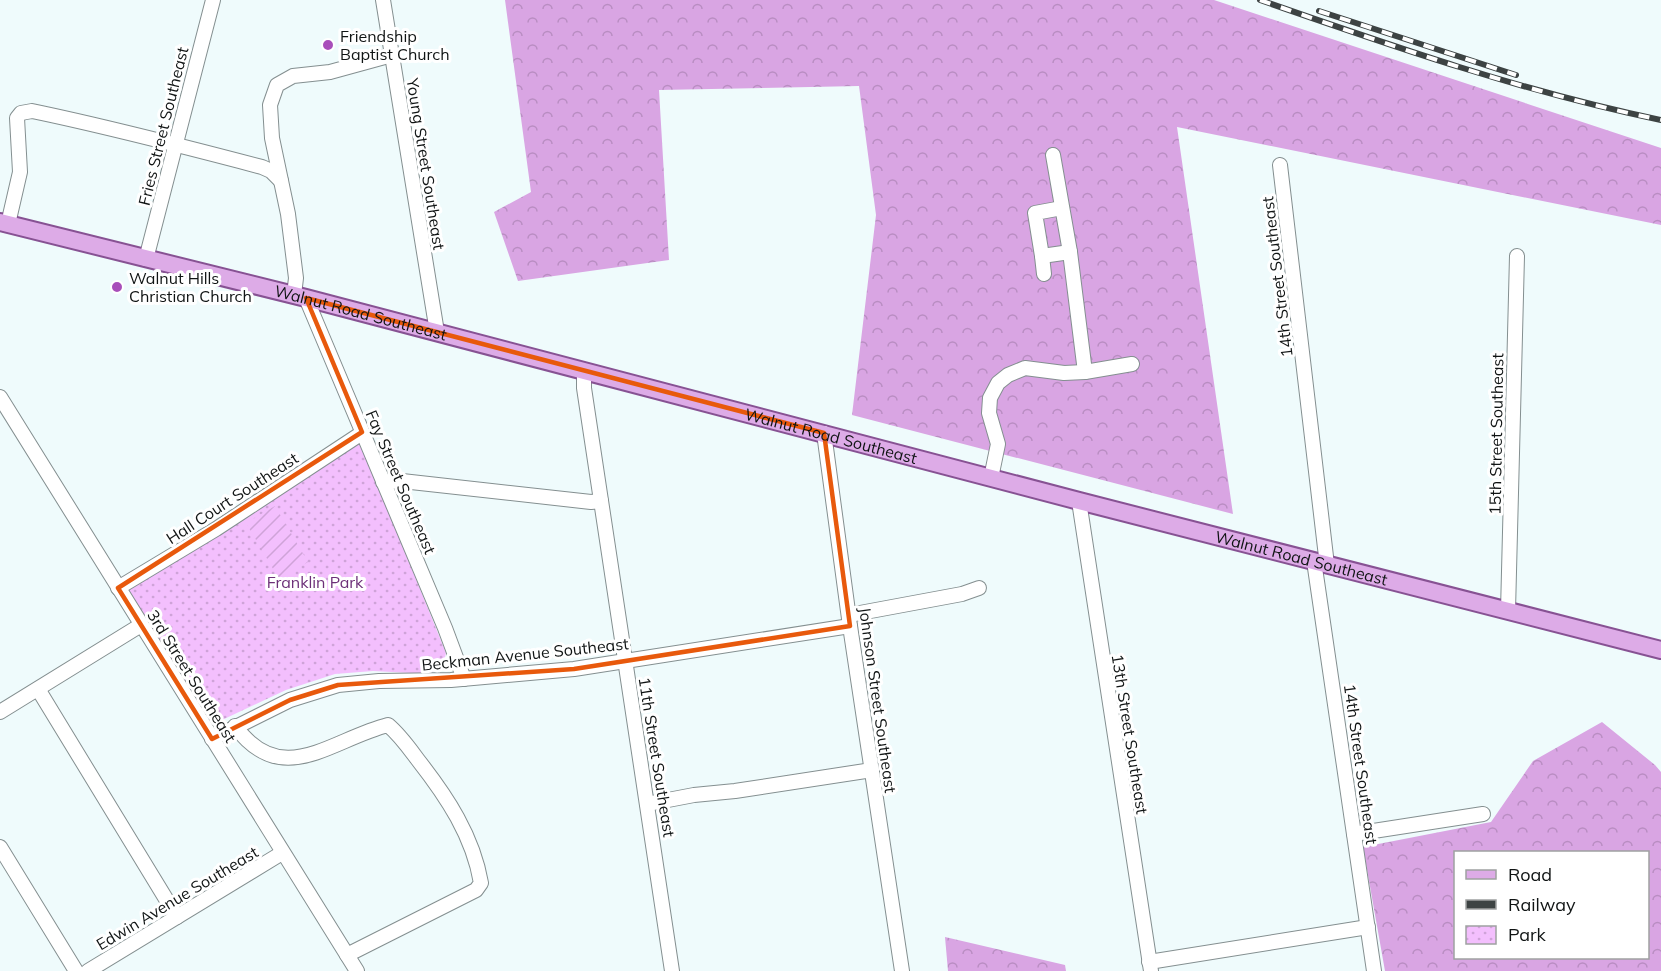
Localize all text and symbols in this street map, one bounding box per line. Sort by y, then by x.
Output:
place label: Friendship Baptist Church [340,26,450,64]
marker: Friendship Baptist Church [321,38,335,52]
street label: Fries Street Southeast [134,44,192,207]
street label: Young Street Southeast [402,76,450,252]
street label: 14th Street Southeast [1257,195,1297,359]
place label: Walnut Hills Christian Church [129,268,252,306]
marker: Walnut Hills Christian Church [110,280,124,294]
street label: Walnut Road Southeast [273,281,450,345]
street label: 15th Street Southeast [1485,353,1507,515]
street label: Walnut Road Southeast [743,404,920,468]
street label: Fay Street Southeast [362,407,441,557]
street label: Hall Court Southeast [162,448,302,548]
street label: Walnut Road Southeast [1213,526,1390,590]
park label: Franklin Park [267,572,364,592]
street label: 3rd Street Southeast [143,606,241,746]
street label: Johnson Street Southeast [855,606,901,795]
street label: Beckman Avenue Southeast [421,633,630,675]
street label: 13th Street Southeast [1107,653,1153,816]
street label: 11th Street Southeast [634,676,680,839]
street label: 14th Street Southeast [1340,682,1382,846]
street label: Edwin Avenue Southeast [92,842,262,954]
legend [1454,851,1649,959]
text: Road [1508,863,1552,886]
text: Railway [1508,893,1576,916]
text: Park [1508,923,1547,946]

